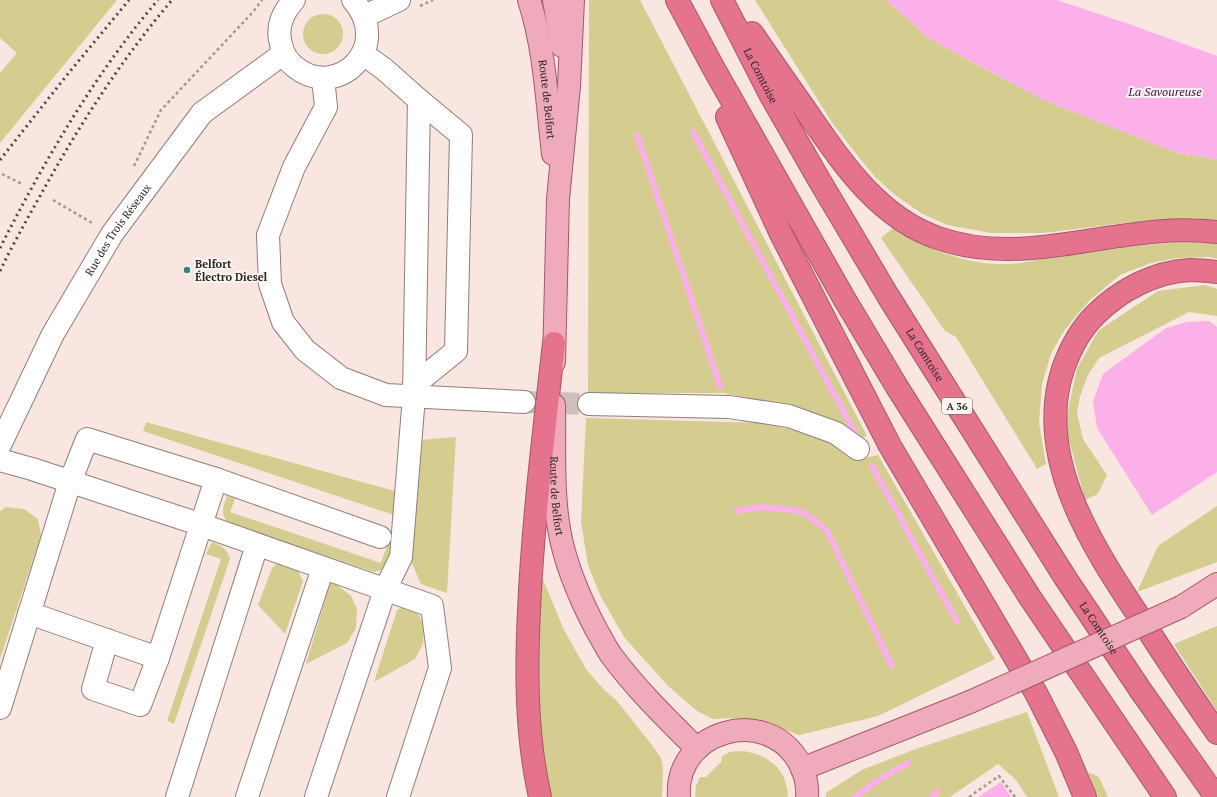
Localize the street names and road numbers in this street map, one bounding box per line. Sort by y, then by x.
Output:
street label: La Comtoise [741,46,781,106]
street label: Route de Belfort [536,59,558,140]
street label: Rue des Trois Réseaux [82,181,154,278]
street label: La Comtoise [903,325,947,385]
road number: A 36 [942,398,972,414]
street label: Route de Belfort [547,456,567,537]
street label: La Comtoise [1076,599,1122,658]

